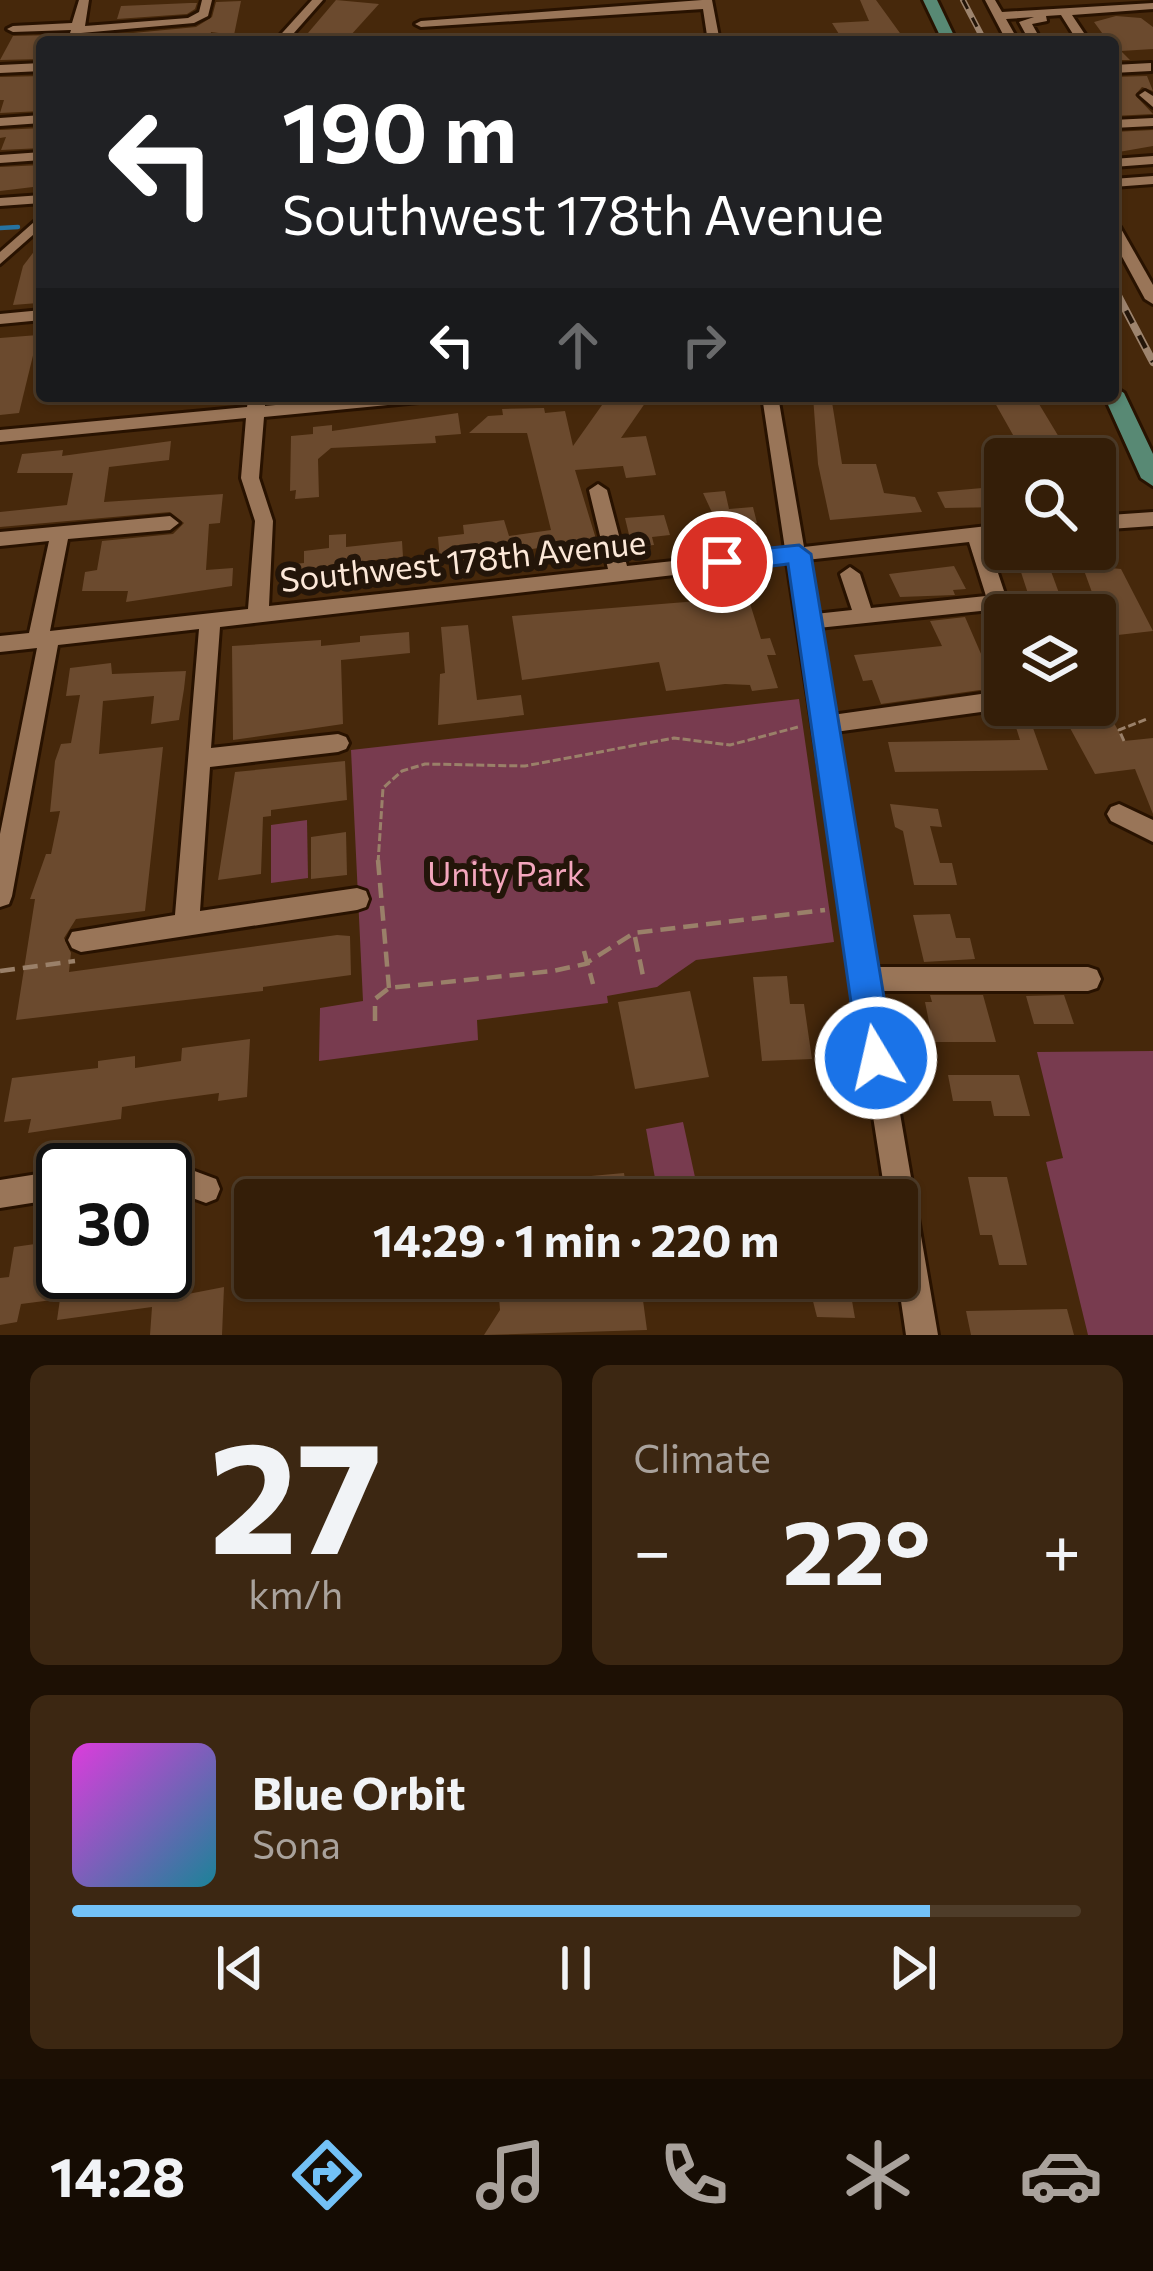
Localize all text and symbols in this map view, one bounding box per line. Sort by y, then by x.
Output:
text: 190 m [282,78,517,180]
icon: left [84,84,240,240]
text: Southwest 178th Avenue [282,180,884,246]
icon: left [419,312,485,378]
icon: ahead [545,312,611,378]
icon: right [671,312,737,378]
map controls [984,438,1116,726]
button: search [984,438,1116,570]
pin [671,511,773,613]
street label: Southwest 178th Avenue [278,520,648,599]
icon: arrive [689,529,755,595]
button: layers [984,594,1116,726]
park label: Unity Park [427,852,585,893]
position arrow [813,995,939,1121]
speed limit sign: 30 [36,1143,192,1299]
text: 14:29 · 1 min · 220 m [373,1211,779,1266]
text: 27 [209,1395,383,1586]
text: Climate [634,1433,771,1481]
text: 22° [782,1493,931,1604]
text: − [634,1508,671,1589]
text: + [1042,1508,1081,1589]
text: km/h [248,1569,343,1617]
text: Blue Orbit [252,1764,465,1819]
text: Sona [252,1819,341,1867]
icon: previous [207,1935,273,2001]
icon: pause [543,1935,609,2001]
icon: next [880,1935,946,2001]
icon: directions [285,2133,369,2217]
icon: music [469,2133,553,2217]
icon: phone [652,2133,736,2217]
icon: climate [836,2133,920,2217]
icon: car [1019,2133,1103,2217]
text: 14:28 [50,2142,185,2208]

